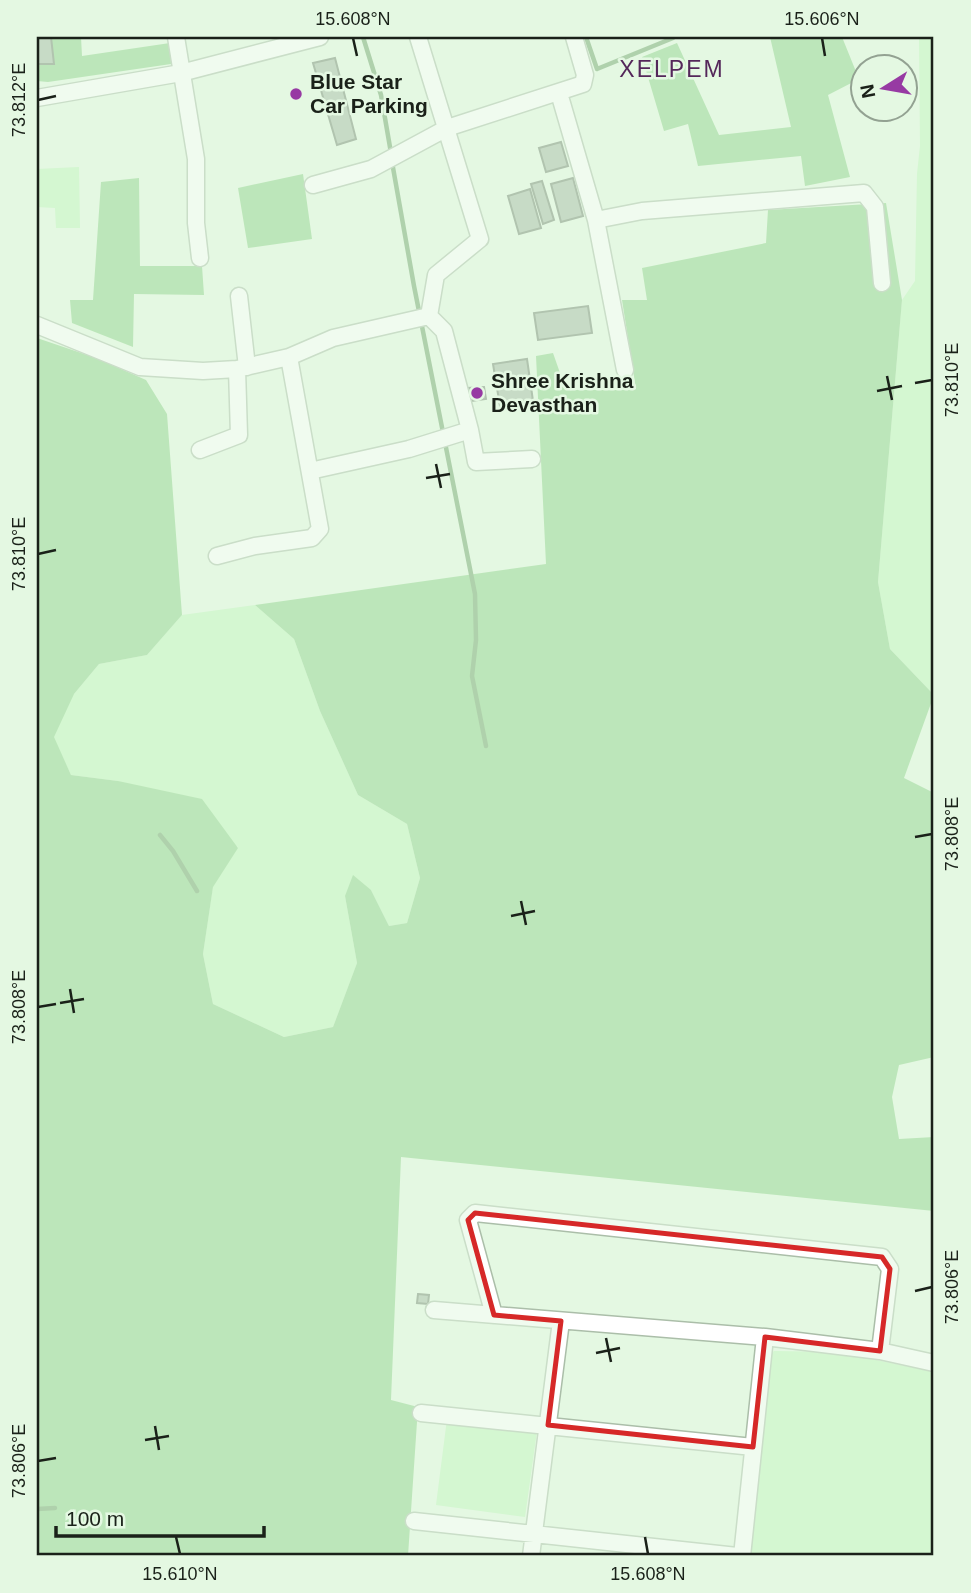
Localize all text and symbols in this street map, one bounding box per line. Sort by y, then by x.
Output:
text: 15.608°N [315,9,391,29]
text: 15.606°N [784,9,860,29]
north arrow [848,52,918,122]
district label: XELPEM [619,56,725,82]
text: 73.812°E [9,63,29,137]
place label: Blue Star Car Parking [310,70,428,117]
text: N [856,82,879,100]
marker: Blue Star Car Parking [288,86,304,102]
text: 73.810°E [942,343,962,417]
place label: Shree Krishna Devasthan [491,369,634,416]
marker: Shree Krishna Devasthan [469,385,485,401]
text: 73.810°E [9,517,29,591]
text: 73.808°E [942,797,962,871]
text: 73.808°E [9,970,29,1044]
text: 73.806°E [942,1250,962,1324]
text: 73.806°E [9,1424,29,1498]
scale bar [56,1495,264,1539]
text: 100 m [66,1507,124,1530]
text: 15.610°N [142,1564,218,1584]
text: 15.608°N [610,1564,686,1584]

